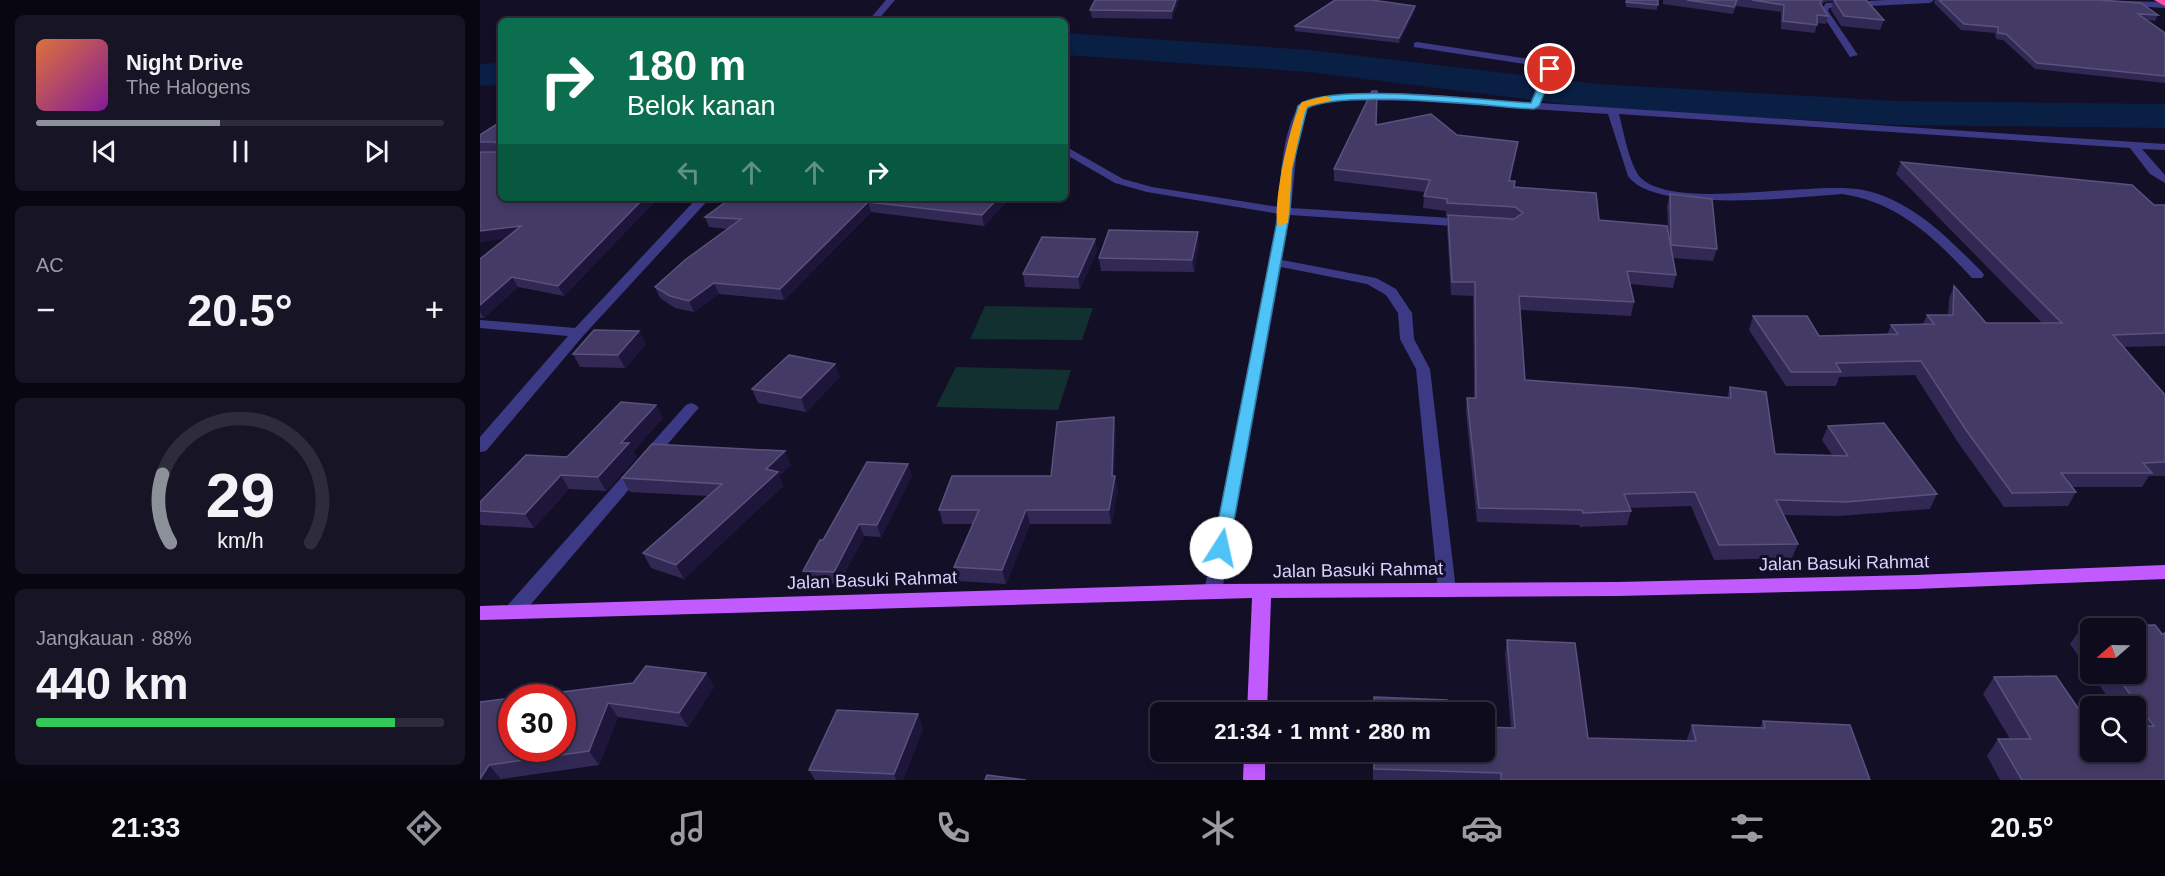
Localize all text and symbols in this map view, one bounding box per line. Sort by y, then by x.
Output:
icon: right [528,42,606,120]
text: 180 m [627,42,746,89]
pin [1524,43,1575,94]
text: Night Drive [126,50,243,75]
icon: arrive [1533,52,1566,85]
text: The Halogens [126,76,251,98]
text: Belok kanan [627,91,776,121]
icon: previous [88,135,121,168]
icon: pause [224,135,257,168]
icon: next [360,135,393,168]
icon: left [672,156,705,189]
icon: ahead [735,156,768,189]
icon: ahead [798,156,831,189]
icon: right [861,156,894,189]
text: AC [36,254,64,276]
text: 20.5° [187,285,293,336]
text: − [36,291,55,328]
text: + [425,291,444,328]
text: 29 [205,461,275,530]
position arrow [1189,516,1253,580]
text: km/h [217,529,263,553]
street label: Jalan Basuki Rahmat [1759,552,1929,574]
street label: Jalan Basuki Rahmat [1273,559,1443,581]
street label: Jalan Basuki Rahmat [787,567,957,593]
north arrow [2080,618,2146,684]
map controls [2080,618,2146,762]
text: Jangkauan · 88% [36,627,192,649]
text: 440 km [36,658,189,709]
speed limit sign: 30 [498,684,576,762]
button: search [2080,696,2146,762]
text: 21:34 · 1 mnt · 280 m [1214,719,1431,744]
icon: directions [403,807,445,849]
icon: music [667,807,709,849]
icon: phone [932,807,974,849]
icon: climate [1197,807,1239,849]
icon: car [1461,807,1503,849]
icon: filters [1726,807,1768,849]
text: 21:33 [111,813,180,843]
text: 20.5° [1990,813,2054,843]

